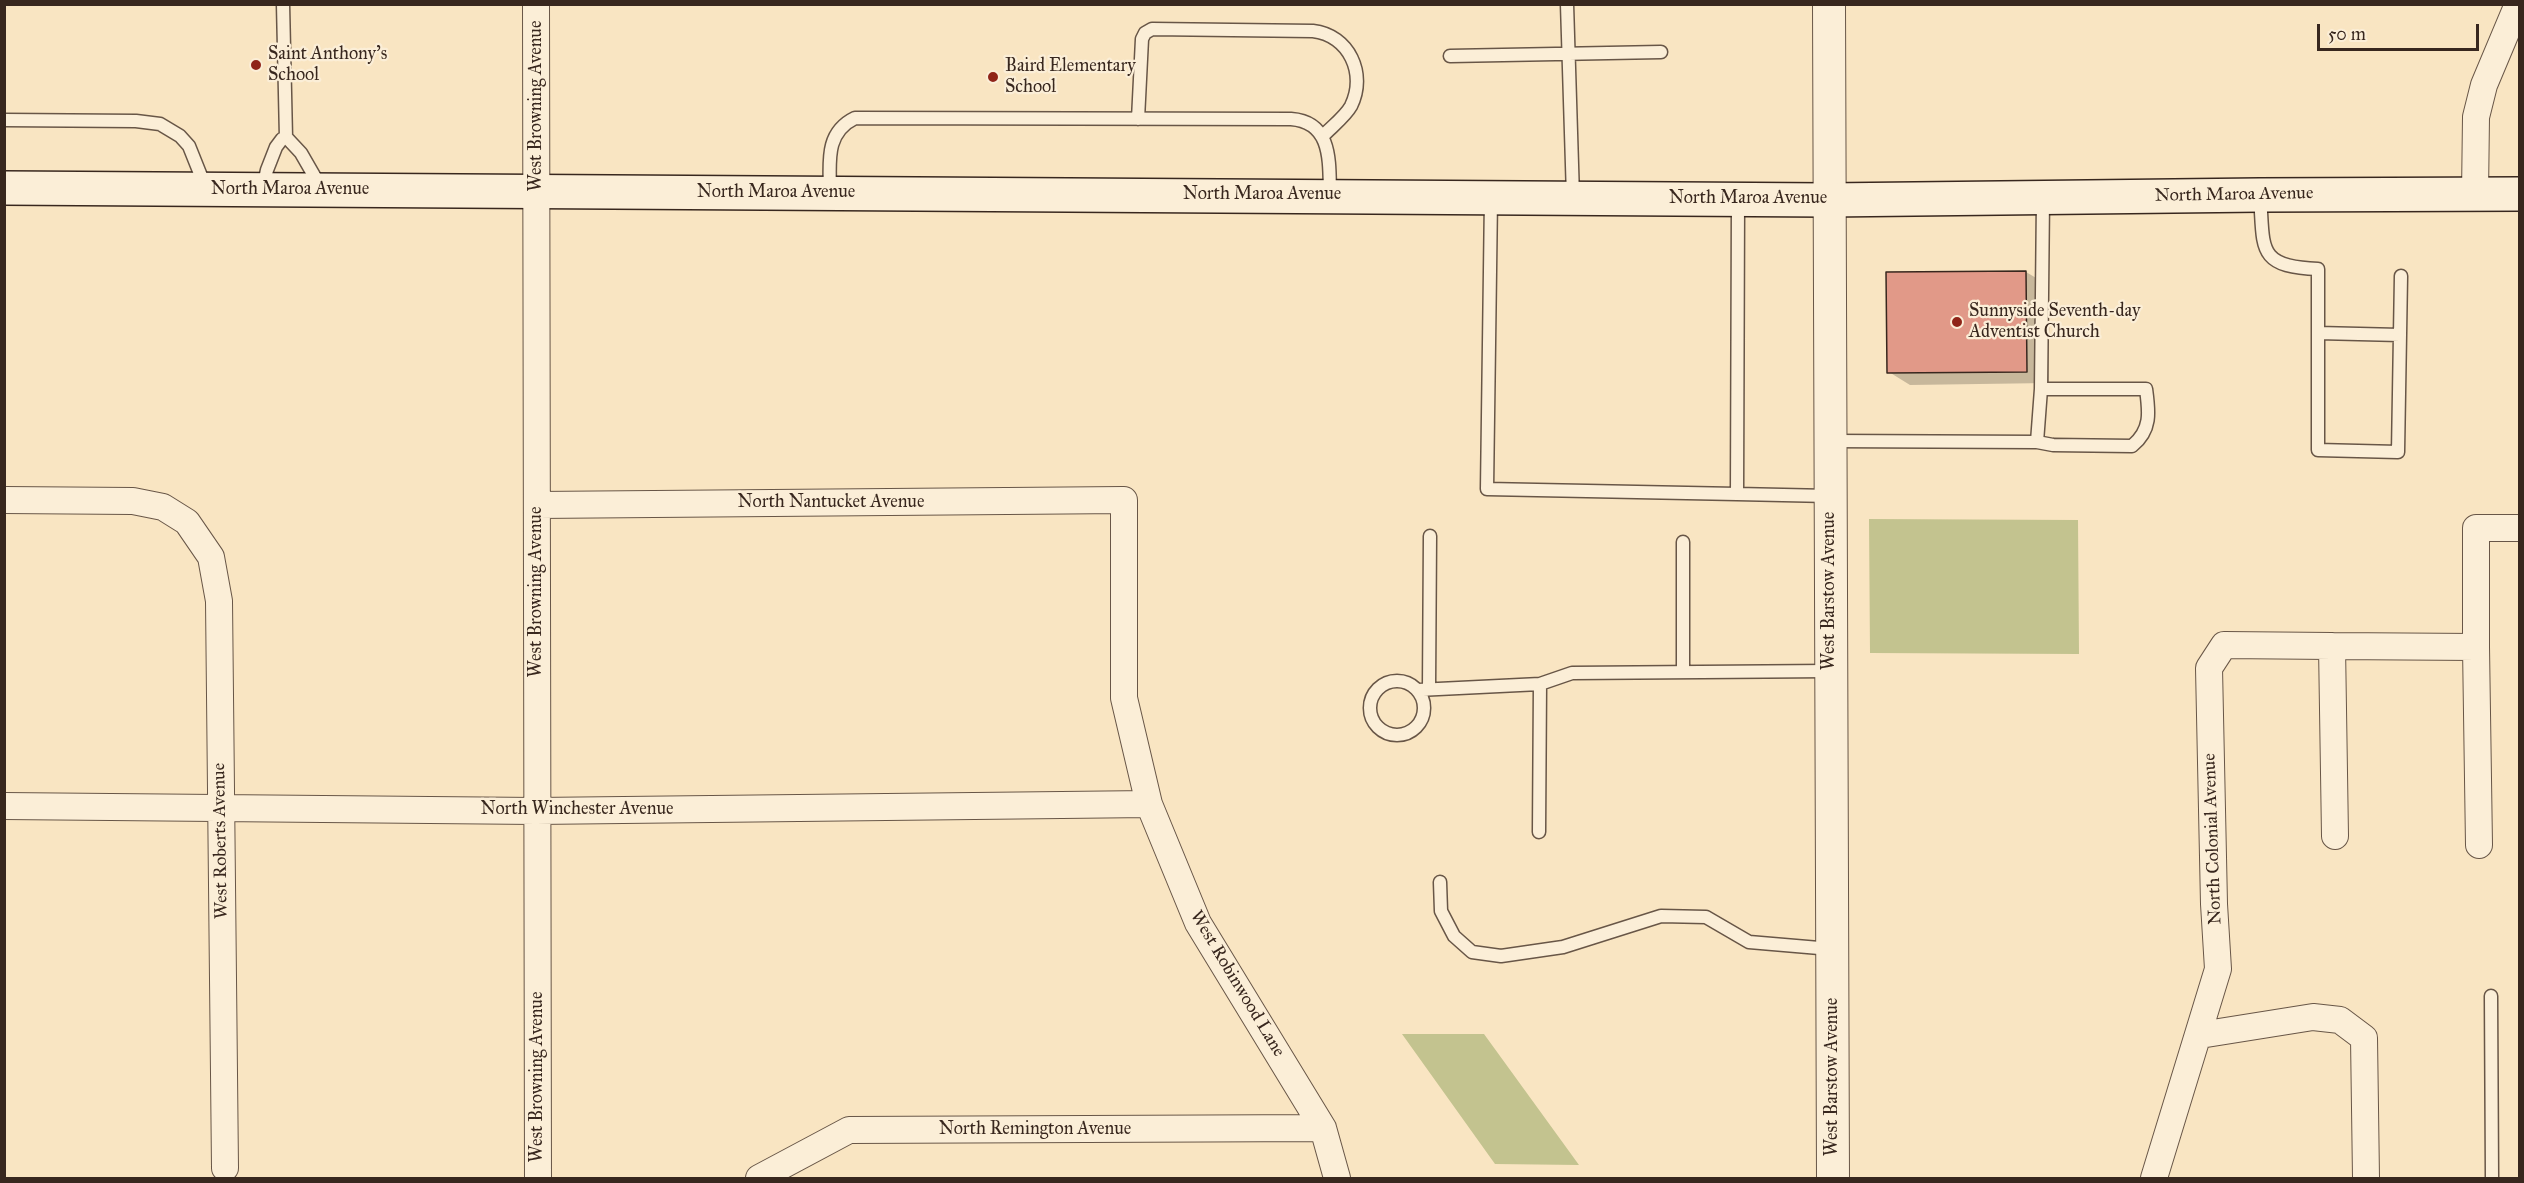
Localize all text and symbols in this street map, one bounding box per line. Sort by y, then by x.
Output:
scale bar [2320,12,2482,50]
street label: West Browning Avenue [526,21,548,191]
text: 50 m [2328,23,2366,45]
place label: Saint Anthony's School [268,44,387,86]
place label: Baird Elementary School [1005,56,1136,98]
marker: Saint Anthony's School [249,58,263,72]
marker: Baird Elementary School [986,70,1000,84]
street label: North Maroa Avenue [211,179,369,201]
street label: North Maroa Avenue [697,182,855,204]
street label: North Maroa Avenue [2155,183,2313,207]
street label: North Maroa Avenue [1183,184,1341,206]
street label: North Maroa Avenue [1669,188,1827,210]
place label: Sunnyside Seventh-day Adventist Church [1969,301,2140,344]
marker: Sunnyside Seventh-day Adventist Church [1950,315,1964,329]
street label: North Nantucket Avenue [738,492,924,514]
street label: West Browning Avenue [526,507,548,677]
street label: West Barstow Avenue [1819,512,1841,670]
street label: North Colonial Avenue [2199,753,2227,925]
street label: West Roberts Avenue [209,763,233,919]
street label: North Winchester Avenue [480,799,674,821]
street label: West Robinwood Lane [1185,907,1289,1061]
street label: West Browning Avenue [527,992,549,1162]
street label: West Barstow Avenue [1822,998,1844,1156]
street label: North Remington Avenue [939,1119,1131,1141]

